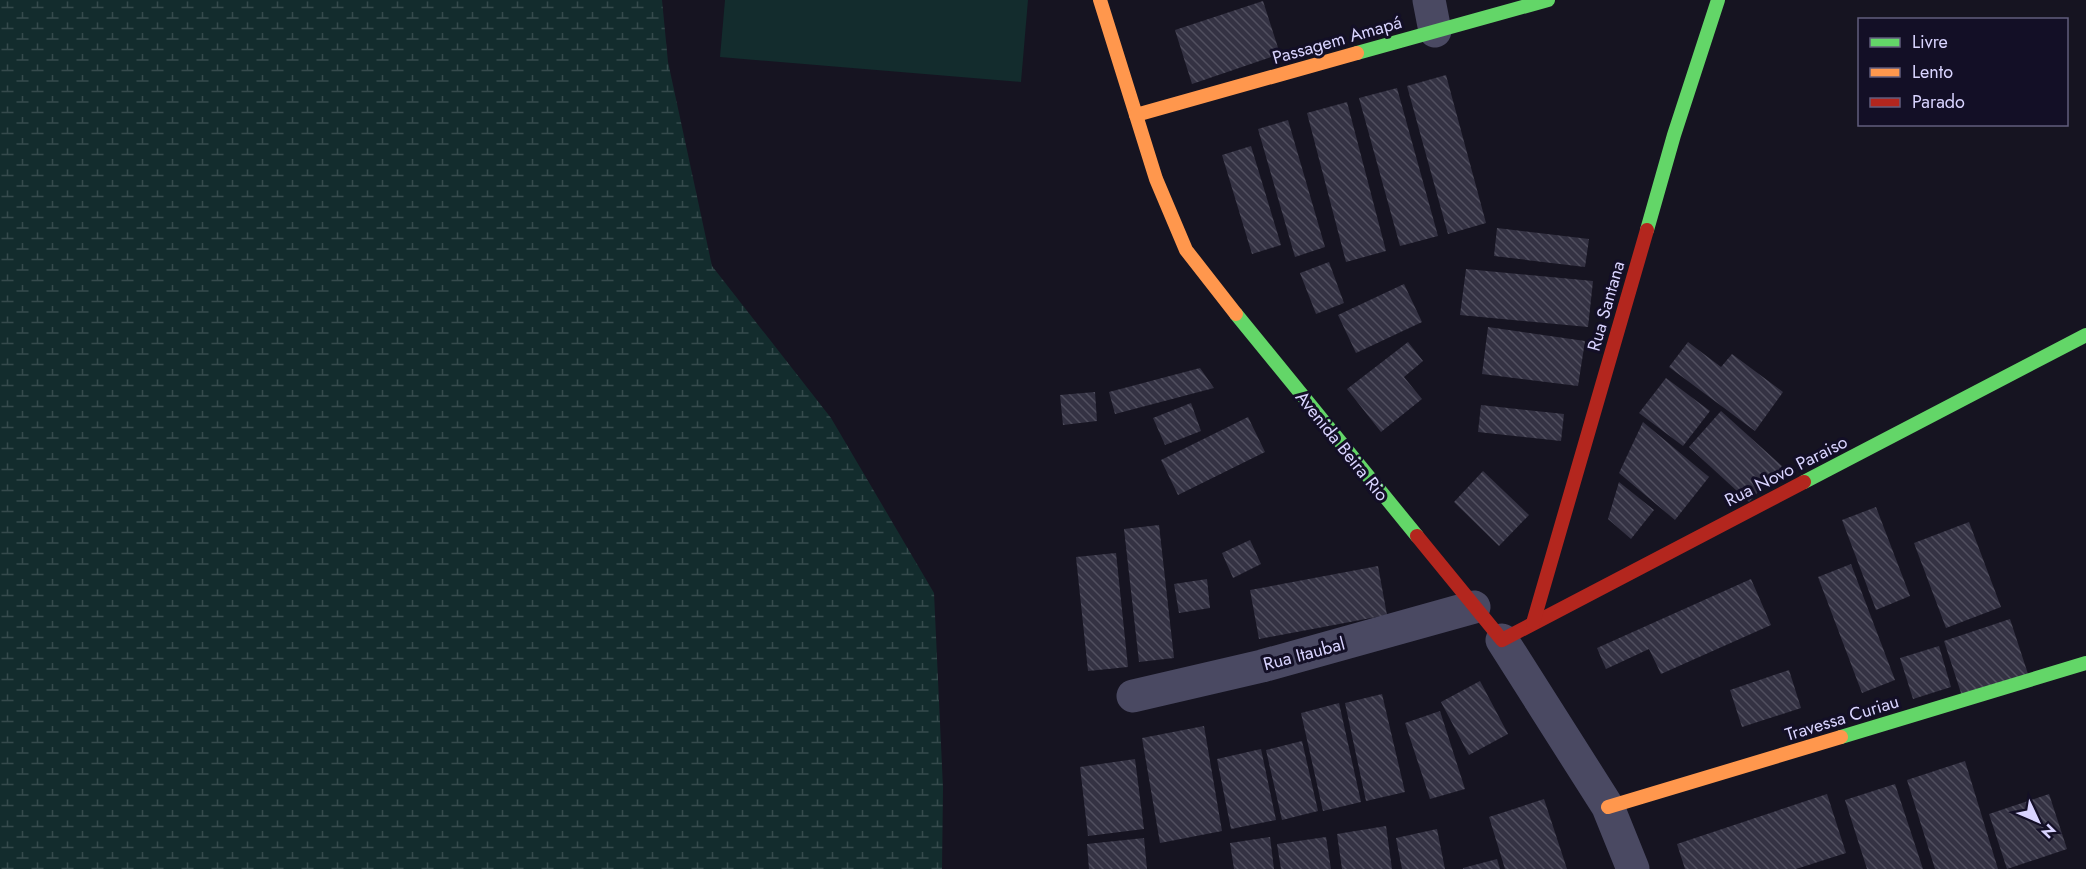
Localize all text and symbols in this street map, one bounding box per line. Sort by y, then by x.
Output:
street label: Passagem Amapá [1269,9,1405,71]
legend [1858,18,2068,126]
text: Livre [1912,29,1948,55]
text: Lento [1912,59,1953,85]
text: Parado [1912,89,1965,115]
street label: Rua Santana [1581,258,1631,354]
street label: Avenida Beira Rio [1289,385,1395,507]
street label: Rua Novo Paraiso [1720,429,1852,513]
street label: Rua Itaubal [1260,631,1348,677]
street label: Travessa Curiau [1782,688,1902,748]
north arrow [2008,791,2068,851]
text: N [2036,819,2061,844]

